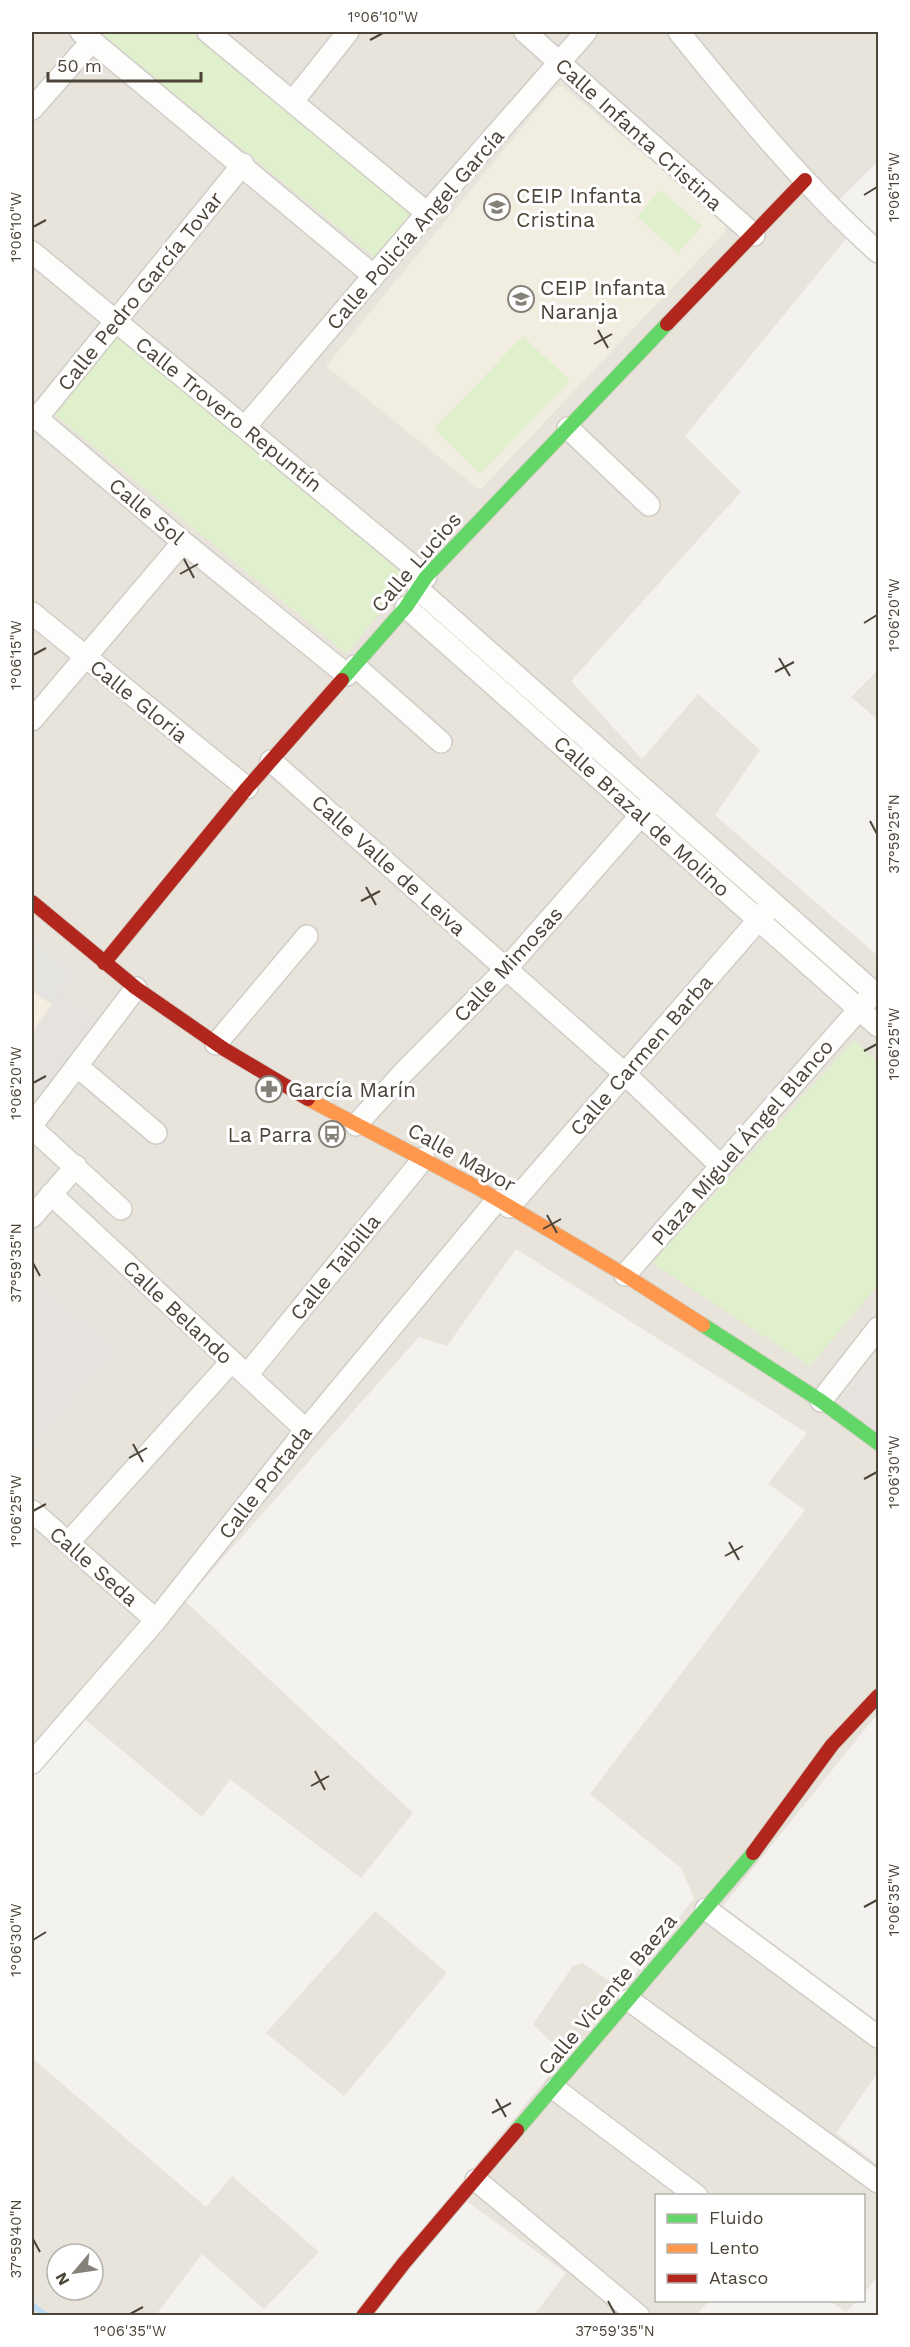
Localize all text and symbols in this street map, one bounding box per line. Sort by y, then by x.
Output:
text: 1°06'10"W [348,8,418,26]
scale bar [48,45,201,83]
street label: Calle Infanta Cristina [550,52,728,216]
text: 50 m [57,55,102,76]
street label: Calle Policía Angel García [321,123,509,335]
text: 1°06'15"W [885,152,903,222]
place label: CEIP Infanta Cristina [516,183,642,232]
street label: Calle Pedro García Tovar [52,186,228,396]
text: 1°06'10"W [7,192,25,262]
school or university icon: CEIP Infanta Cristina [482,192,512,222]
place label: CEIP Infanta Naranja [540,275,666,324]
school or university icon: CEIP Infanta Naranja [506,284,536,314]
street label: Calle Trovero Repuntín [131,331,327,497]
street label: Calle Sol [104,472,190,550]
street label: Calle Lucios [366,507,466,617]
text: 1°06'20"W [885,578,903,652]
text: 1°06'15"W [7,620,25,690]
street label: Calle Gloria [85,654,193,748]
street label: Calle Brazal de Molino [549,730,735,902]
street label: Calle Valle de Leiva [307,789,471,941]
text: 37°59'25"N [885,794,903,874]
street label: Calle Mimosas [448,901,568,1027]
street label: Calle Carmen Barba [564,969,718,1140]
text: 1°06'25"W [885,1008,903,1080]
street label: Plaza Miguel Ángel Blanco [646,1034,838,1250]
text: 1°06'20"W [7,1046,25,1120]
pharmacy icon: García Marín [254,1074,284,1104]
place label: García Marín [288,1077,416,1102]
street label: Calle Mayor [404,1117,521,1197]
bus stop icon: La Parra [317,1119,347,1149]
place label: La Parra [227,1122,312,1147]
street label: Calle Taibilla [285,1209,385,1325]
text: 37°59'35"N [7,1223,25,1303]
street label: Calle Belando [118,1255,238,1369]
street label: Calle Portada [213,1420,317,1544]
text: 1°06'30"W [885,1435,903,1509]
text: 1°06'25"W [7,1475,25,1547]
street label: Calle Seda [45,1521,143,1611]
text: 1°06'35"W [885,1864,903,1936]
text: 1°06'30"W [7,1903,25,1977]
street label: Calle Vicente Baeza [532,1908,682,2080]
legend [655,2194,865,2302]
text: 37°59'40"N [7,2199,25,2279]
text: Fluido [709,2207,763,2228]
text: Lento [709,2237,759,2258]
north arrow [45,2242,105,2302]
text: Atasco [709,2267,768,2288]
text: N [51,2269,74,2289]
text: 1°06'35"W [94,2322,166,2340]
text: 37°59'35"N [575,2322,655,2340]

